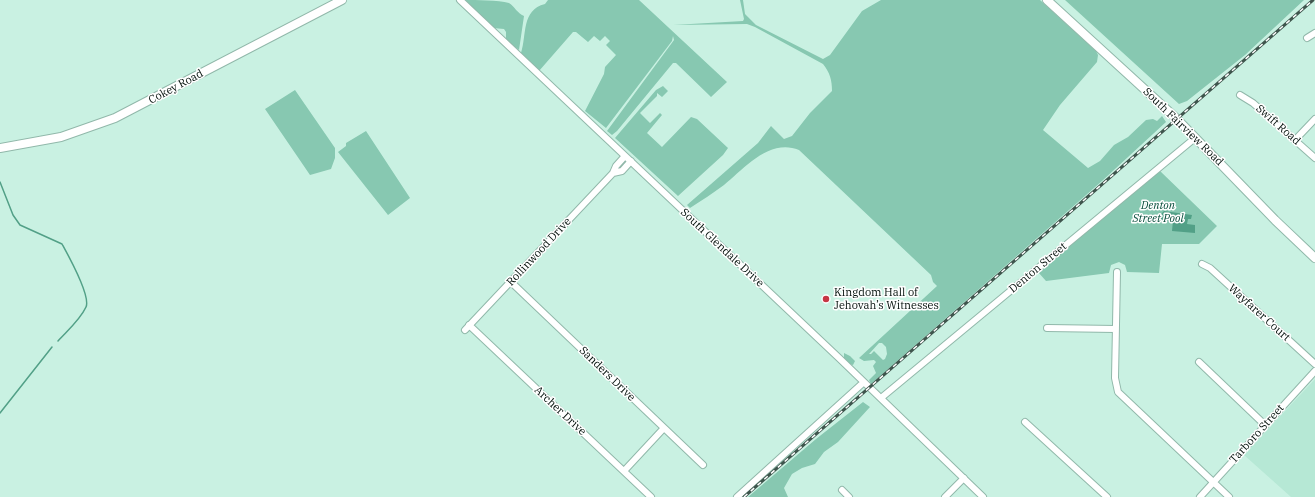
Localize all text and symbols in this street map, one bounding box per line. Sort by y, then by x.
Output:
street label: Cokey Road [146,67,206,107]
street label: South Fairview Road [1140,85,1226,169]
street label: Swift Road [1253,102,1303,148]
park label: Denton Street Pool [1133,199,1183,225]
street label: South Glendale Drive [678,206,766,290]
street label: Rollinwood Drive [504,215,574,289]
street label: Denton Street [1006,240,1070,296]
street label: Wayfarer Court [1225,282,1293,344]
place label: Kingdom Hall of Jehovah’s Witnesses [834,286,939,312]
marker: Kingdom Hall of Jehovah’s Witnesses [821,294,831,304]
street label: Sanders Drive [576,344,638,404]
street label: Archer Drive [531,384,589,438]
street label: Tarboro Street [1227,402,1287,466]

